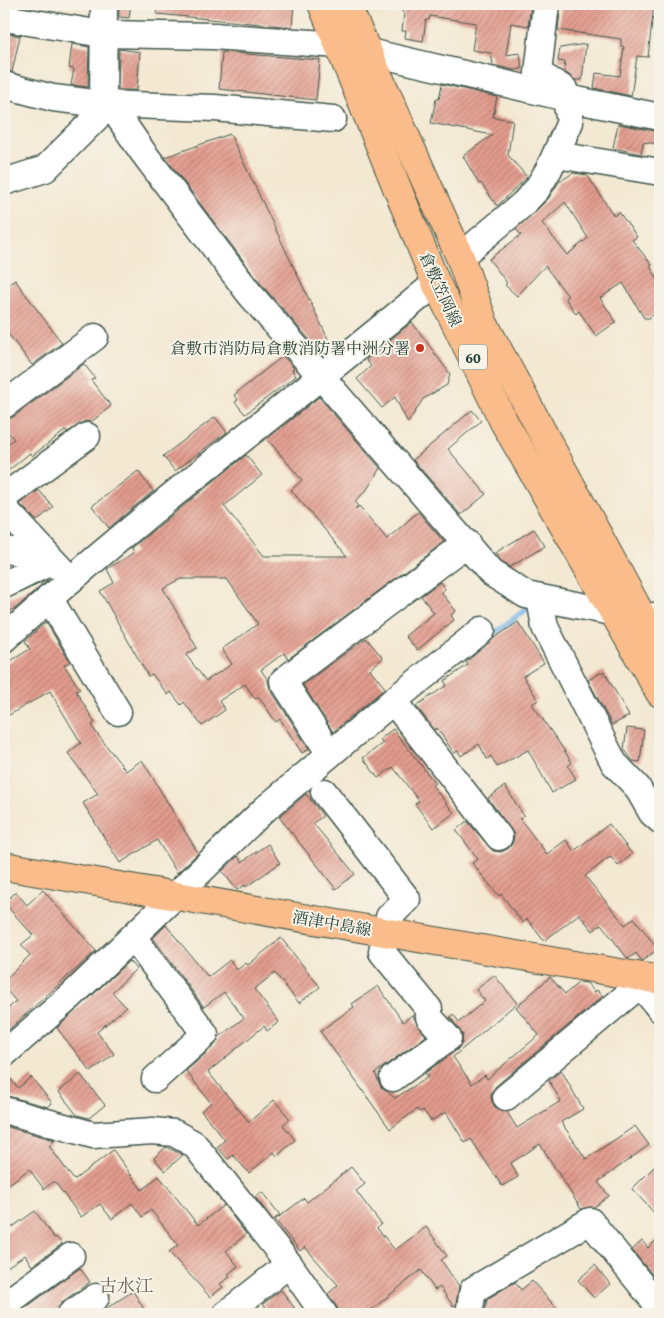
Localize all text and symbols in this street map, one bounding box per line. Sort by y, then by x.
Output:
street label: 倉敷笠岡線 [414,248,468,330]
place label: 倉敷市消防局倉敷消防署中洲分署 [170,336,410,360]
marker: 倉敷市消防局倉敷消防署中洲分署 [414,342,426,354]
road number: 60 [459,344,487,370]
street label: 酒津中島線 [291,904,373,942]
district label: 古水江 [99,1272,153,1299]

